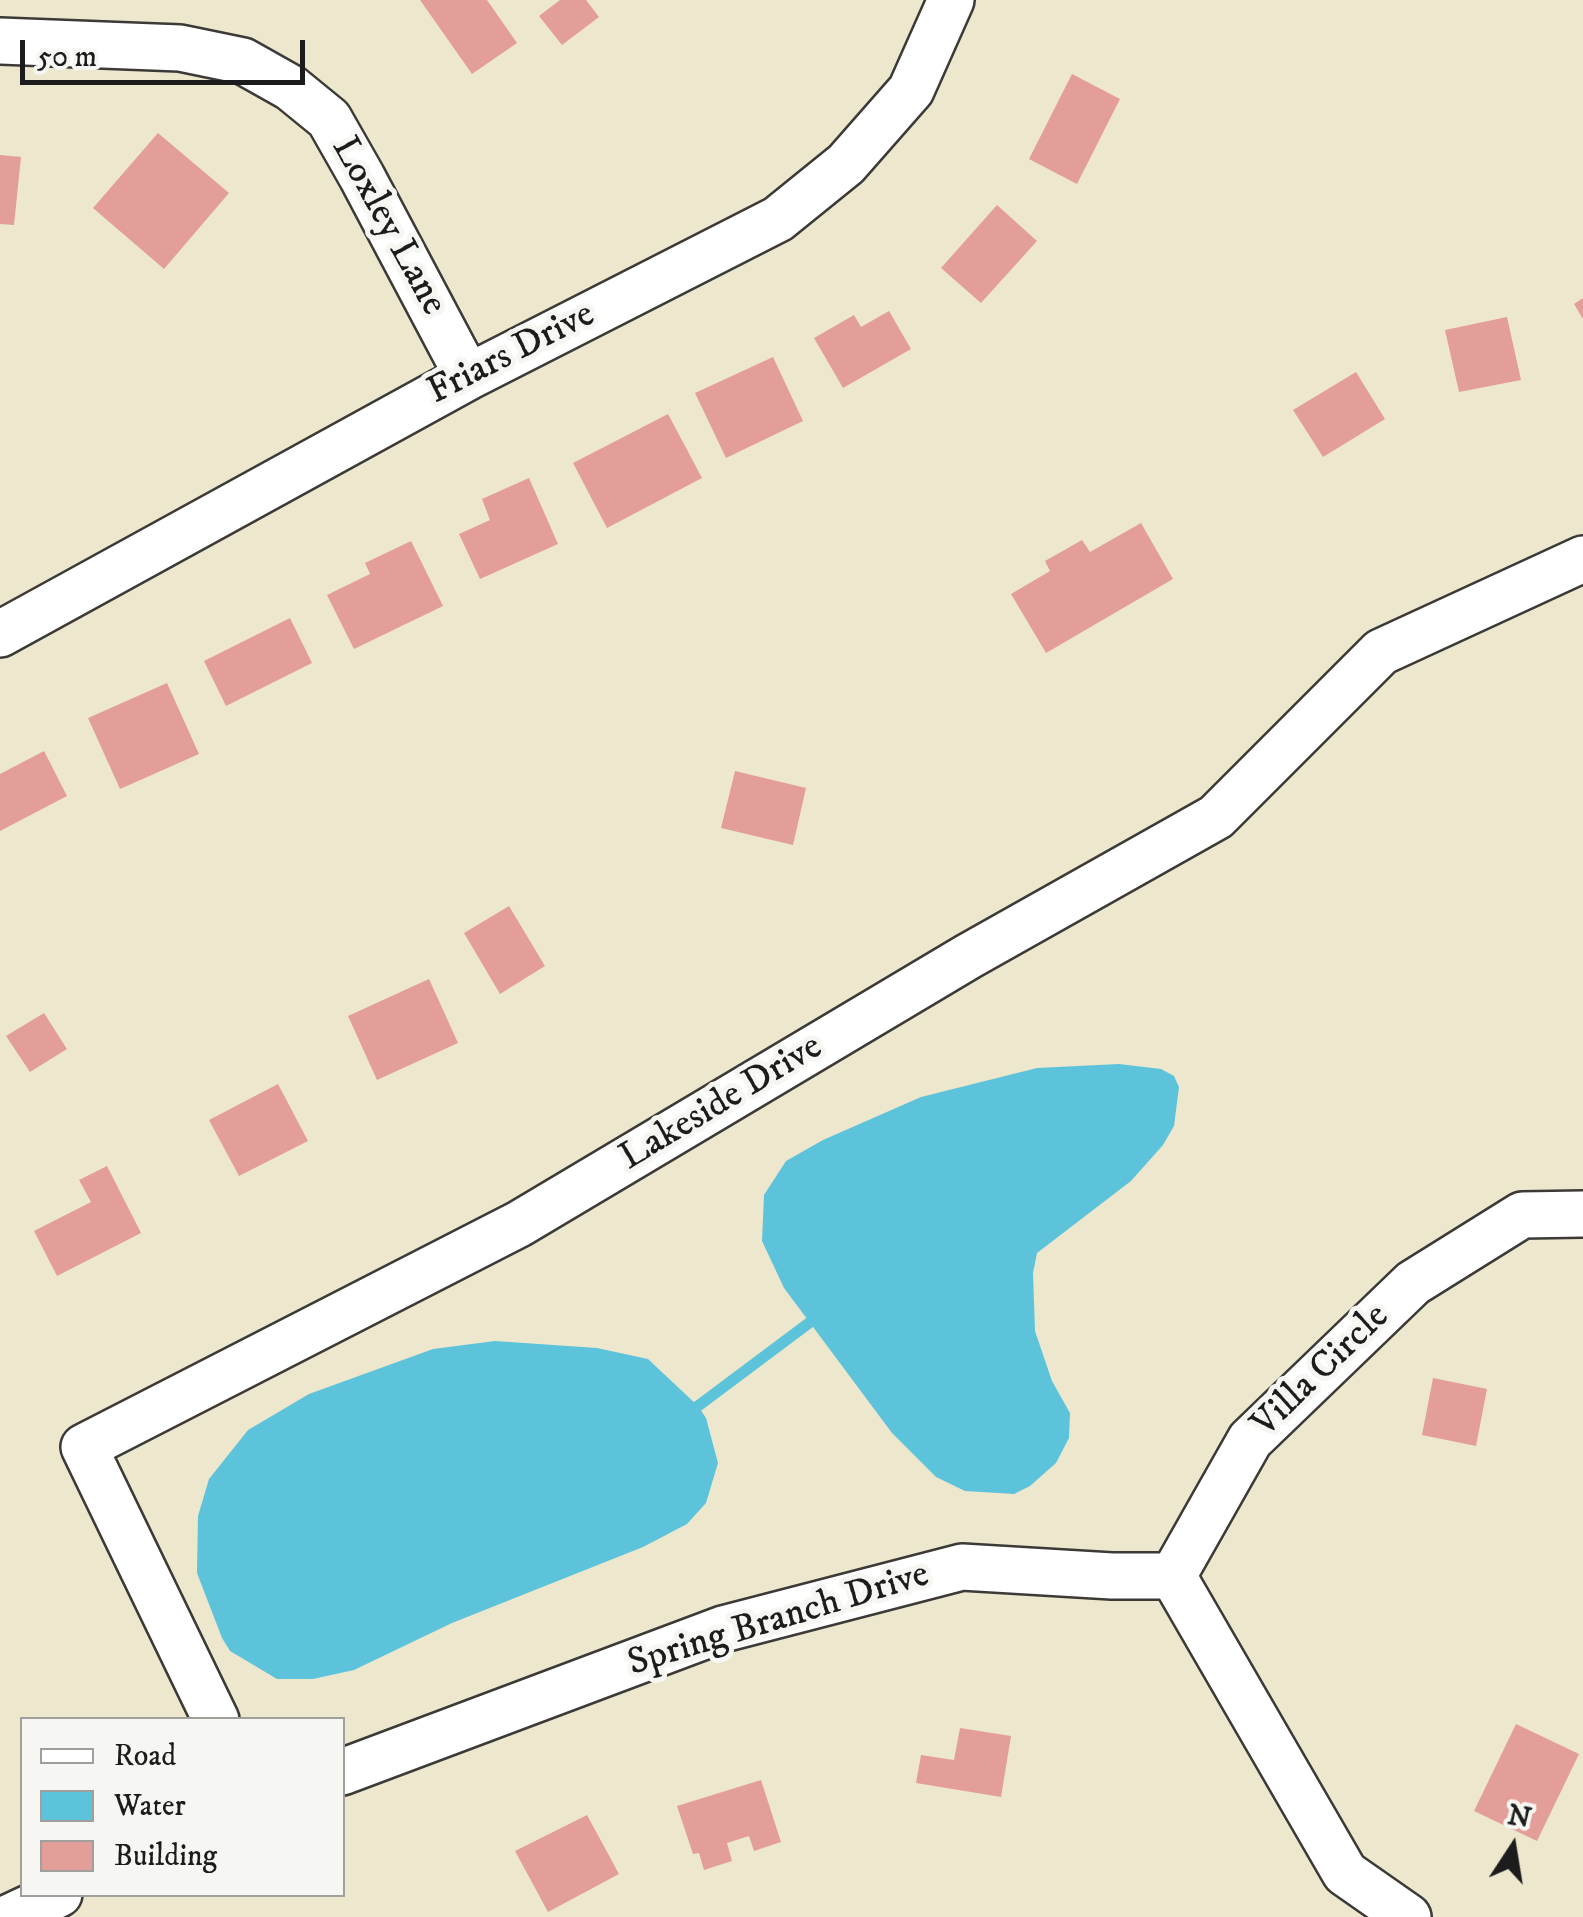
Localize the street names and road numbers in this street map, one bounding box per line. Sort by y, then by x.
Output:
street label: Loxley Lane [319,130,455,324]
street label: Friars Drive [421,294,603,416]
street label: Lakeside Drive [613,1026,831,1182]
street label: Villa Circle [1244,1296,1400,1448]
street label: Spring Branch Drive [623,1554,935,1688]

